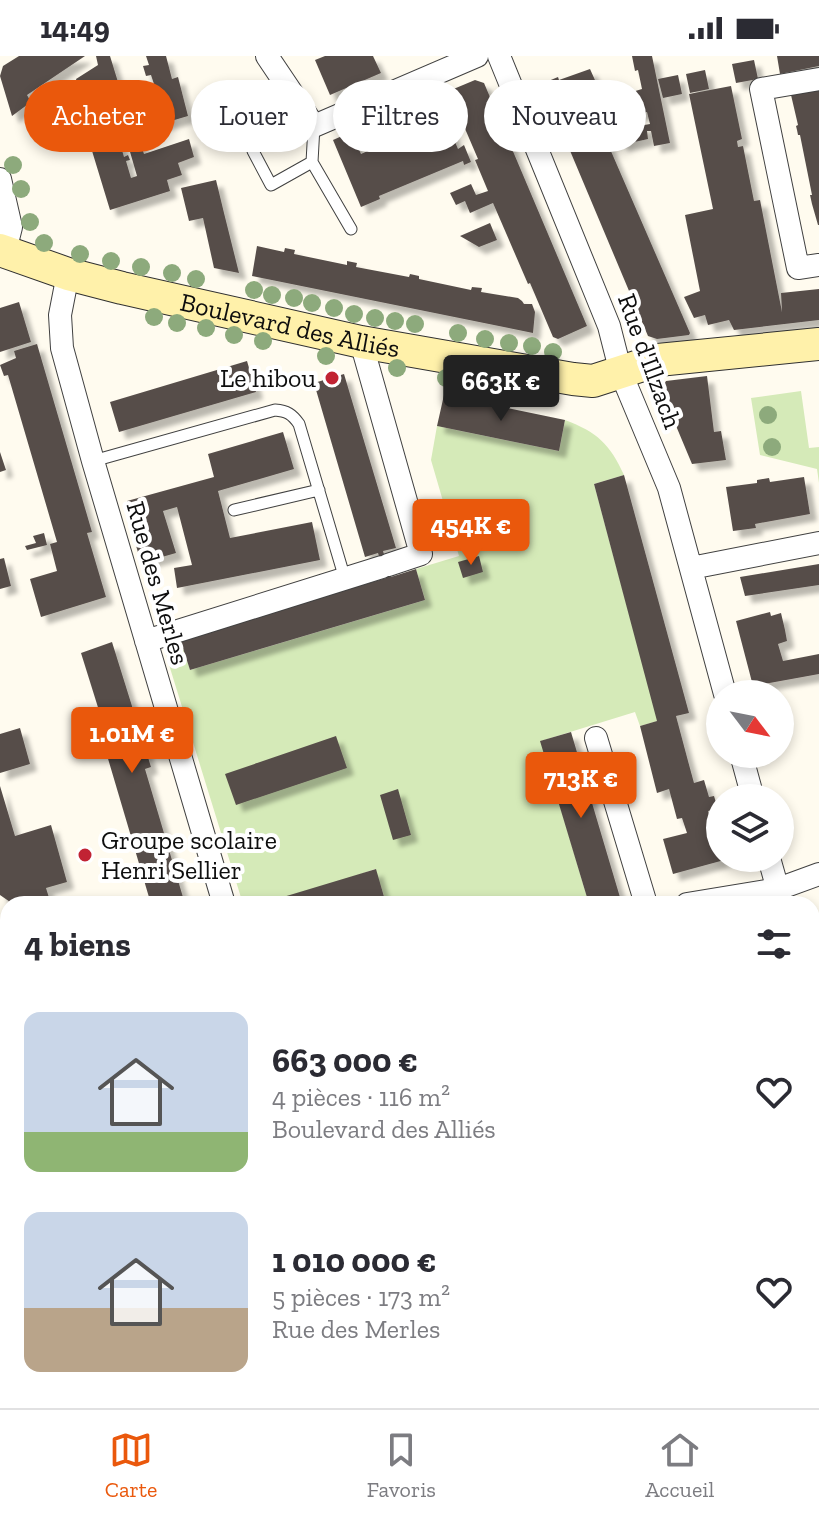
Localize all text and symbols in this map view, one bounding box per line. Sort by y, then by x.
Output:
text: 14:49 [40,10,110,46]
chip: Acheter [24,80,175,152]
chip: Louer [191,80,317,152]
chip: Filtres [333,80,468,152]
chip: Nouveau [484,80,646,152]
street label: Boulevard des Alliés [177,286,402,364]
street label: Rue d'Illzach [611,289,689,433]
pin: 663K € [436,355,566,423]
place label: Le hibou [220,362,316,394]
text: 663K € [461,365,541,397]
marker: Le hibou [323,369,341,387]
street label: Rue des Merles [119,498,197,668]
pin: 454K € [406,499,536,567]
text: 454K € [431,509,512,541]
north arrow [706,680,794,768]
map controls [706,680,794,872]
pin: 1.01M € [58,707,206,775]
text: 1.01M € [89,717,175,749]
pin: 713K € [516,752,646,820]
text: 713K € [543,762,619,794]
button: layers [706,784,794,872]
place label: Groupe scolaire Henri Sellier [101,824,277,886]
marker: Groupe scolaire Henri Sellier [76,846,94,864]
icon: filters [752,922,796,966]
text: 4 biens [24,924,131,965]
text: 663 000 € [272,1040,418,1081]
icon: home [88,1044,184,1140]
icon: heart [752,1070,796,1114]
text: 4 pièces · 116 m² [272,1081,450,1113]
text: Boulevard des Alliés [272,1113,496,1145]
text: 1 010 000 € [272,1240,437,1281]
icon: home [88,1244,184,1340]
icon: heart [752,1270,796,1314]
text: 5 pièces · 173 m² [272,1281,450,1313]
text: Rue des Merles [272,1313,440,1345]
tab: Carte [105,1428,157,1503]
tab: Favoris [367,1428,436,1503]
tab: Accueil [645,1428,714,1503]

